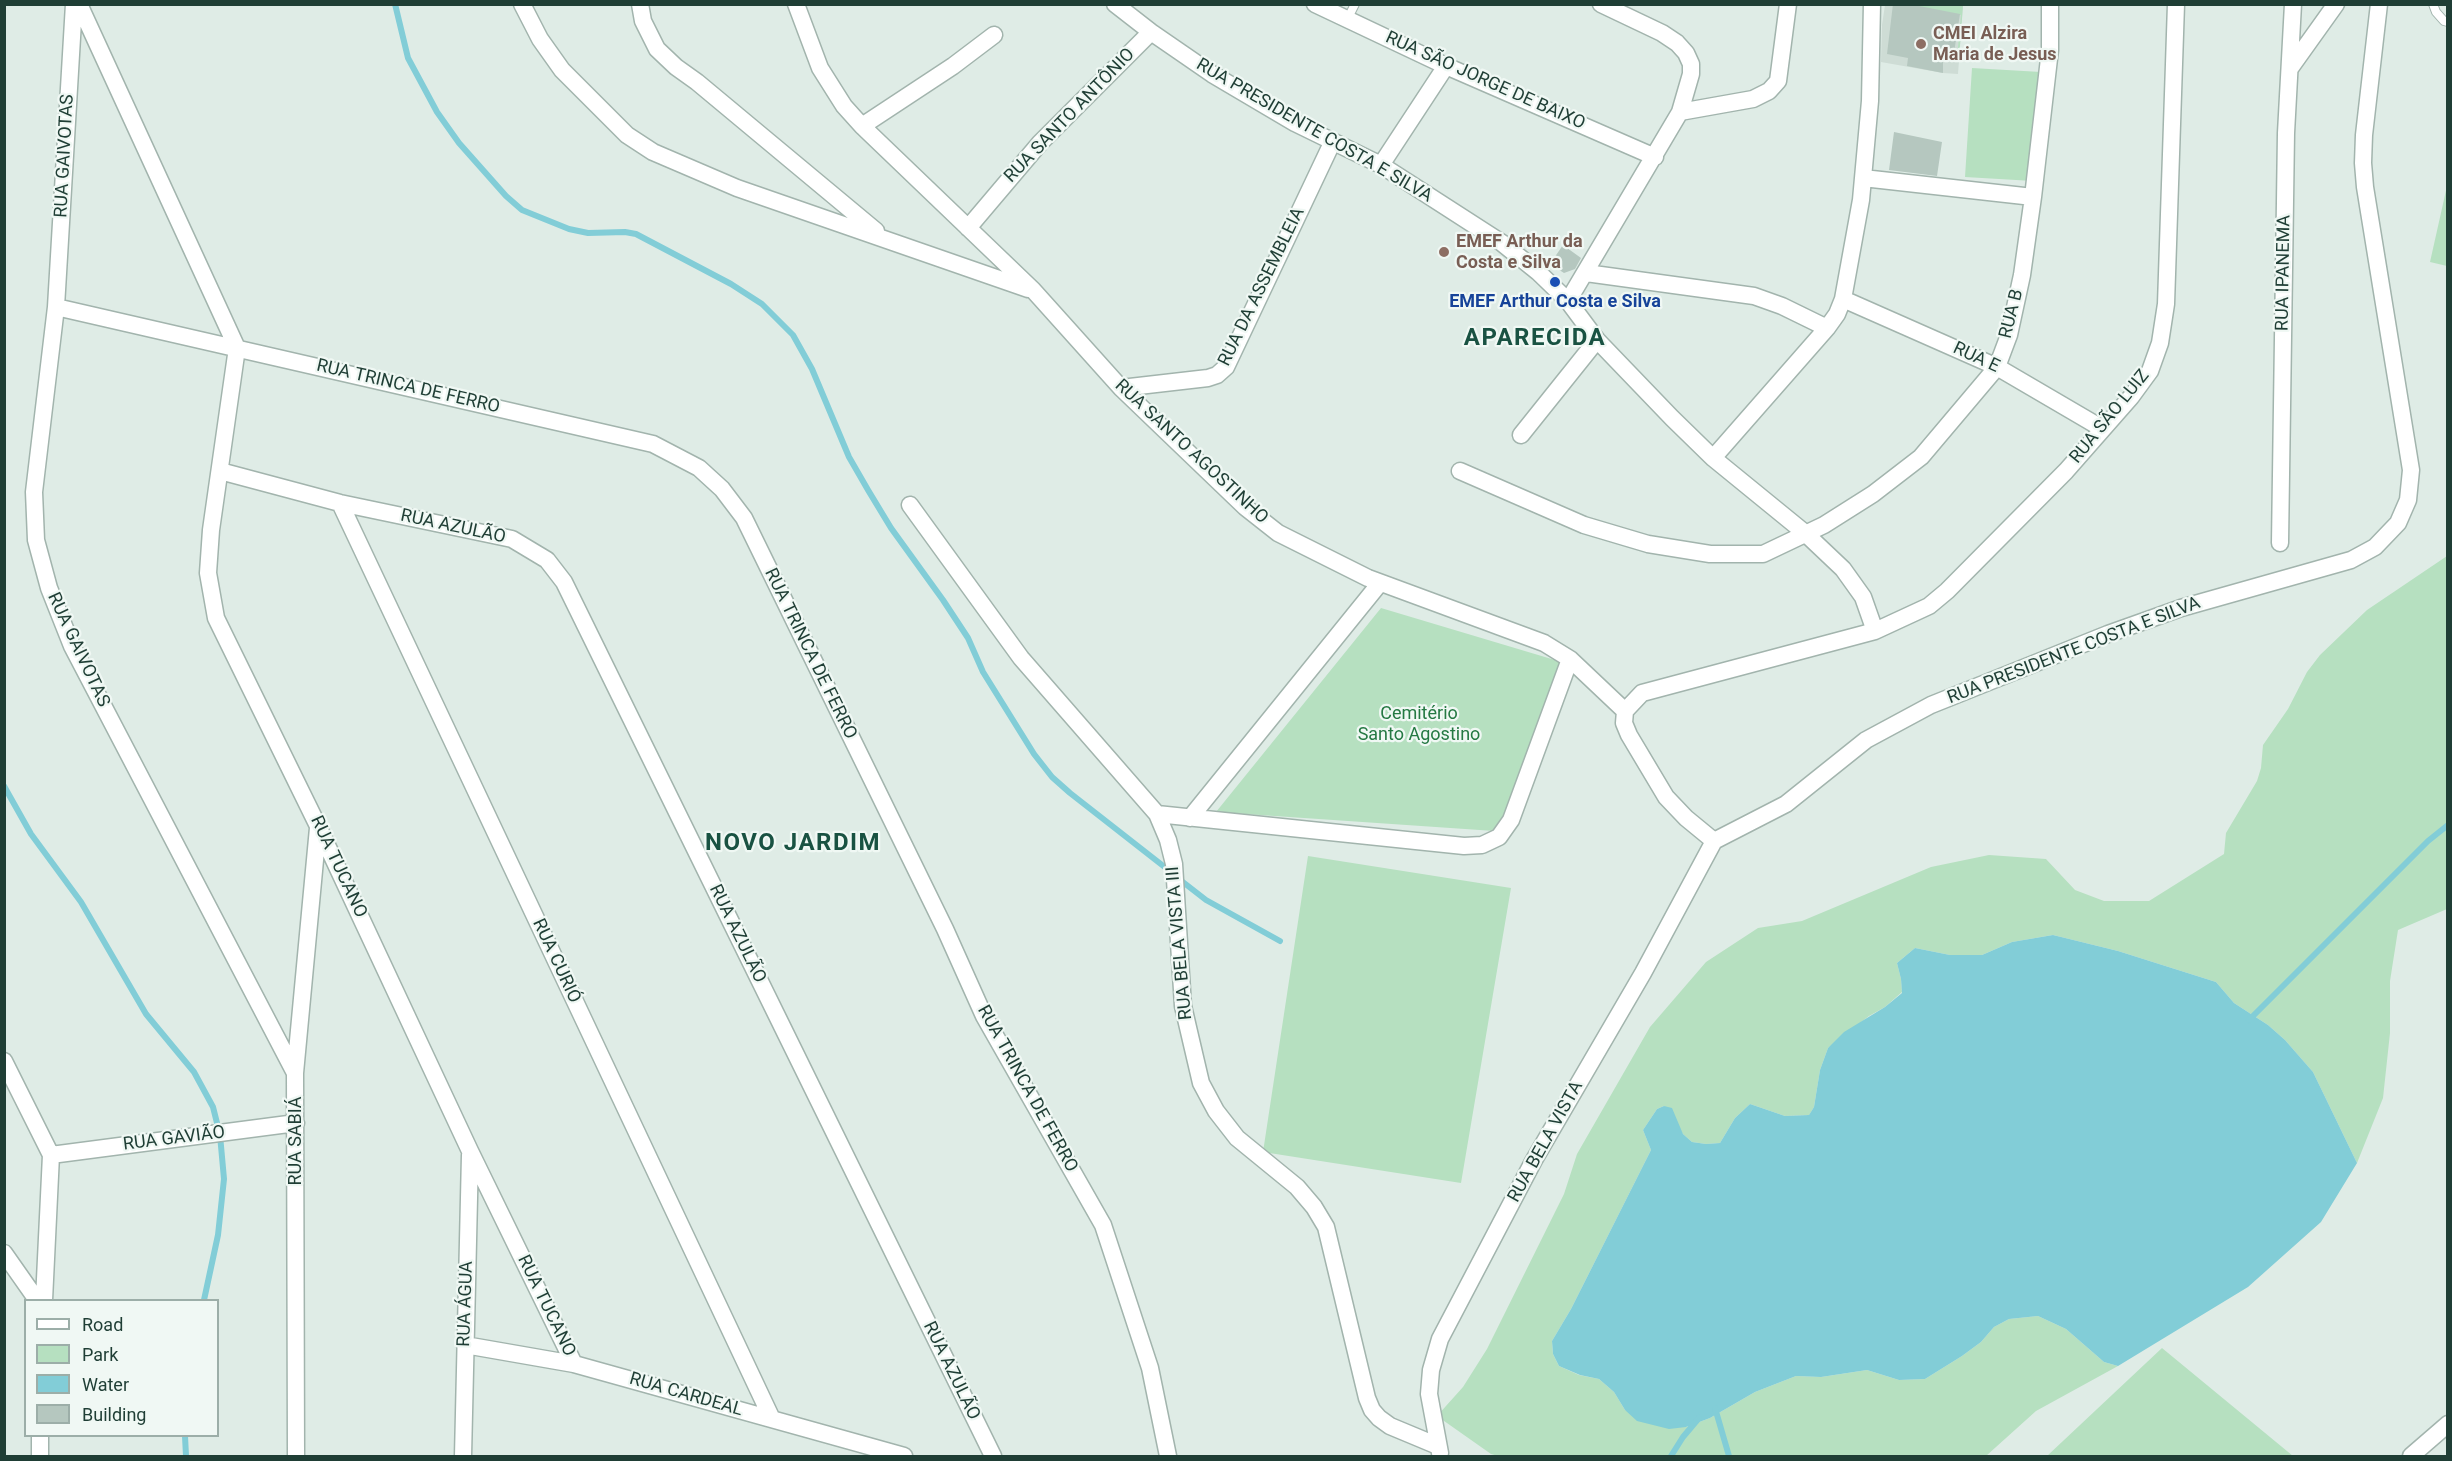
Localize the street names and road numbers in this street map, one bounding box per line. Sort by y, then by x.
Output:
street label: RUA SÃO JORGE DE BAIXO [1382,27,1588,135]
street label: RUA SANTO ANTÔNIO [1000,44,1140,188]
street label: RUA PRESIDENTE COSTA E SILVA [1192,54,1436,208]
street label: RUA GAIVOTAS [51,94,79,218]
street label: RUA DA ASSEMBLEIA [1214,204,1310,370]
street label: RUA IPANEMA [2272,215,2296,331]
street label: RUA B [1995,287,2029,341]
street label: RUA E [1949,338,2003,378]
street label: RUA TRINCA DE FERRO [314,355,502,419]
street label: RUA SÃO LUIZ [2066,366,2154,468]
street label: RUA SANTO AGOSTINHO [1110,375,1272,529]
street label: RUA AZULÃO [398,505,508,549]
street label: RUA TRINCA DE FERRO [759,565,861,743]
street label: RUA GAIVOTAS [42,589,114,711]
street label: RUA PRESIDENTE COSTA E SILVA [1945,593,2203,709]
street label: RUA TUCANO [305,813,371,921]
street label: RUA BELA VISTA III [1163,865,1197,1021]
street label: RUA AZULÃO [704,881,770,987]
street label: RUA CURIÓ [527,915,585,1007]
street label: RUA TRINCA DE FERRO [972,1002,1082,1176]
street label: RUA BELA VISTA [1504,1078,1588,1206]
street label: RUA SABIÁ [285,1096,307,1186]
street label: RUA GAVIÃO [122,1122,226,1156]
street label: RUA TUCANO [512,1252,580,1360]
street label: RUA ÁGUA [454,1261,478,1347]
street label: RUA AZULÃO [918,1318,984,1424]
street label: RUA CARDEAL [627,1369,745,1421]

